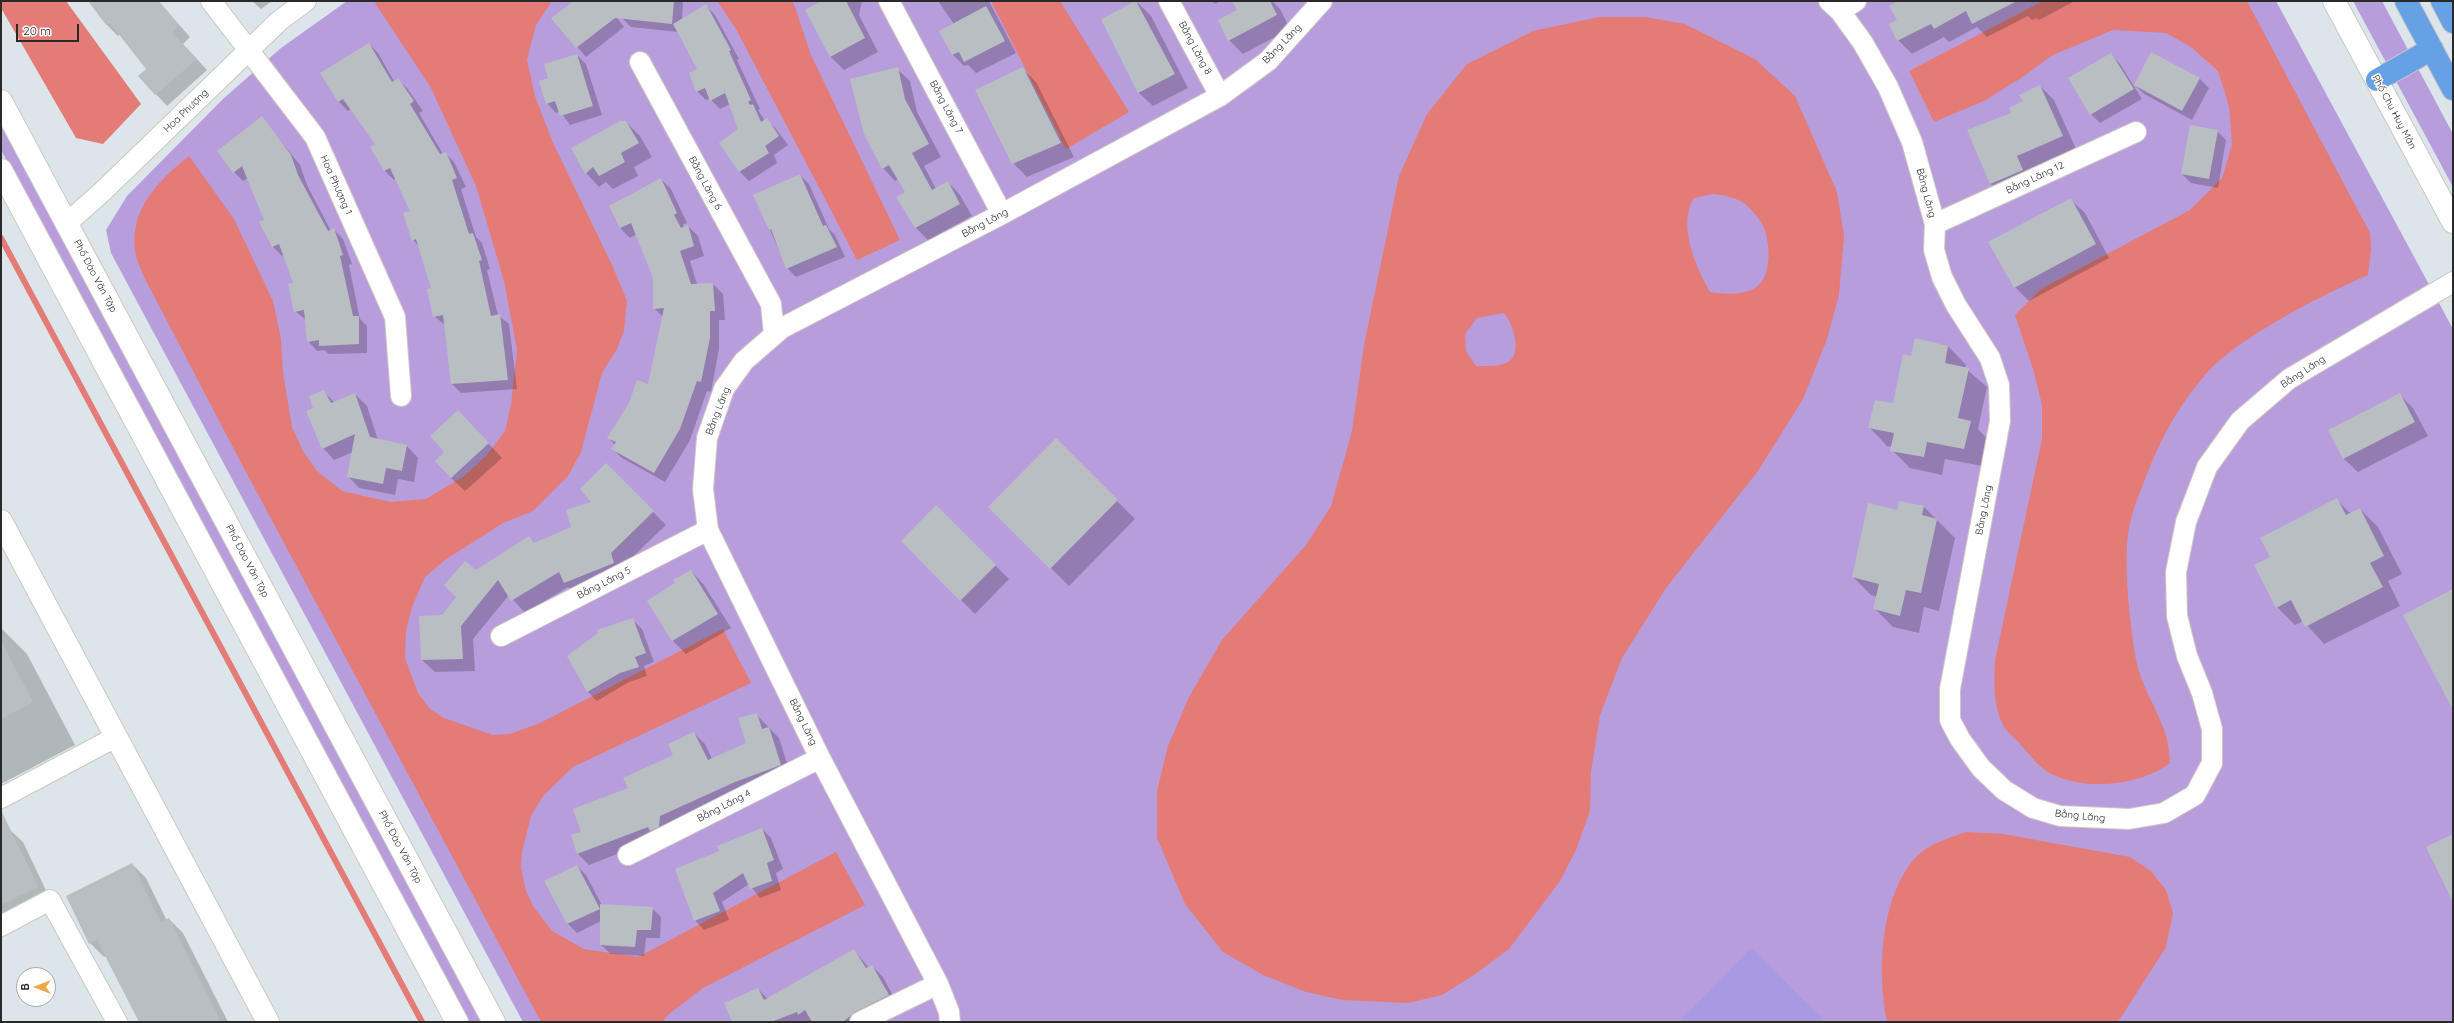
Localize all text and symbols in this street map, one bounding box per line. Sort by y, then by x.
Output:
scale bar [18,16,81,42]
street label: Bằng Lăng 8 [1176,19,1214,77]
street label: Bằng Lăng [1260,22,1304,66]
text: 20 m [23,23,51,38]
street label: Phố Chu Huy Mân [2369,73,2419,151]
street label: Bằng Lăng 7 [927,78,965,136]
street label: Hoa Phượng [161,87,211,135]
street label: Hoa Phượng 1 [318,153,354,217]
street label: Bằng Lăng 6 [686,154,724,212]
street label: Bằng Lăng 12 [2004,159,2066,197]
street label: Bằng Lăng [1914,167,1938,219]
street label: Bằng Lăng [960,206,1010,240]
street label: Phố Đào Văn Tập [71,238,119,314]
street label: Bằng Lăng [2278,353,2328,391]
street label: Bằng Lăng [703,385,733,437]
street label: Bằng Lăng [1973,484,1995,536]
street label: Phố Đào Văn Tập [223,523,271,599]
street label: Bằng Lăng 5 [575,564,633,602]
street label: Bằng Lăng [786,697,820,747]
street label: Bằng Lăng 4 [695,787,753,825]
street label: Bằng Lăng [2054,807,2106,825]
street label: Phố Đào Văn Tập [376,809,424,885]
north arrow [16,967,56,1007]
text: B [18,983,32,991]

